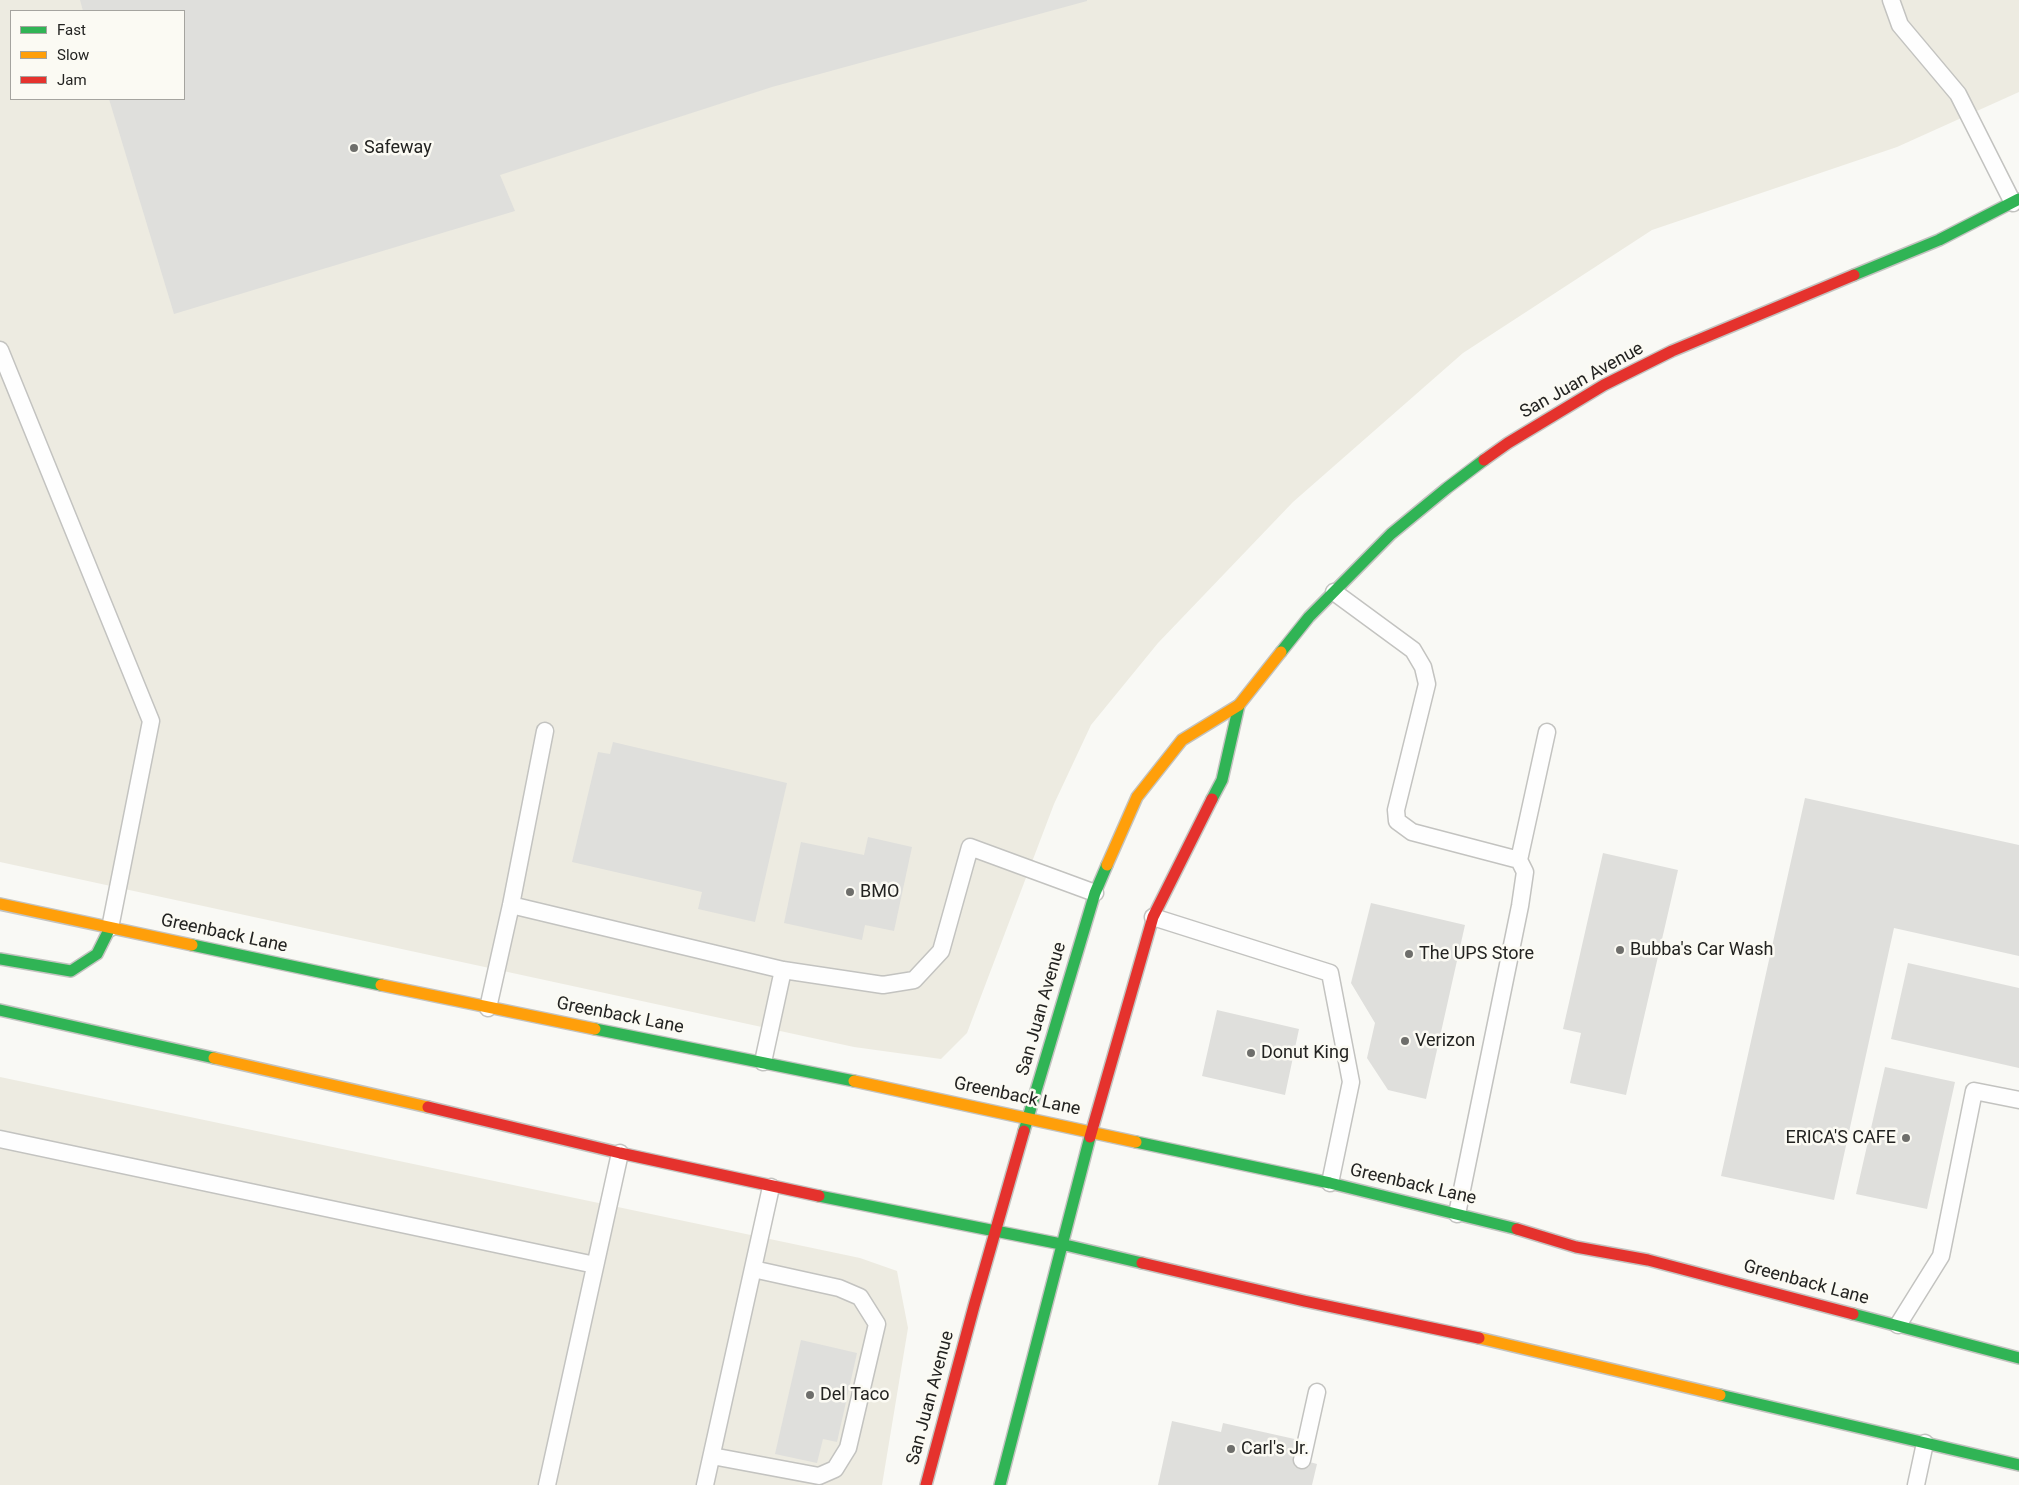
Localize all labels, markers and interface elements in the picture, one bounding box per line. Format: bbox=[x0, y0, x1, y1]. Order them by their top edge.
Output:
legend bbox=[10, 10, 185, 100]
text: Fast bbox=[57, 21, 86, 39]
text: Slow bbox=[57, 46, 89, 64]
text: Jam bbox=[57, 71, 87, 89]
place label: Safeway bbox=[364, 137, 432, 159]
marker: Safeway bbox=[348, 142, 360, 154]
street label: San Juan Avenue bbox=[1517, 338, 1647, 424]
place label: BMO bbox=[860, 881, 899, 903]
marker: BMO bbox=[844, 886, 856, 898]
street label: Greenback Lane bbox=[159, 910, 289, 958]
place label: Bubba's Car Wash bbox=[1630, 939, 1773, 961]
street label: San Juan Avenue bbox=[1013, 940, 1071, 1078]
place label: The UPS Store bbox=[1419, 943, 1534, 965]
marker: Bubba's Car Wash bbox=[1614, 944, 1626, 956]
marker: The UPS Store bbox=[1403, 948, 1415, 960]
street label: Greenback Lane bbox=[555, 993, 685, 1039]
place label: Verizon bbox=[1415, 1030, 1475, 1052]
marker: Verizon bbox=[1399, 1035, 1411, 1047]
place label: Donut King bbox=[1261, 1042, 1349, 1064]
marker: Donut King bbox=[1245, 1047, 1257, 1059]
street label: Greenback Lane bbox=[952, 1073, 1082, 1121]
place label: ERICA'S CAFE bbox=[1785, 1127, 1896, 1149]
marker: ERICA'S CAFE bbox=[1900, 1132, 1912, 1144]
street label: Greenback Lane bbox=[1348, 1160, 1478, 1210]
street label: Greenback Lane bbox=[1741, 1256, 1871, 1310]
street label: San Juan Avenue bbox=[903, 1329, 959, 1467]
place label: Del Taco bbox=[820, 1384, 889, 1406]
marker: Del Taco bbox=[804, 1389, 816, 1401]
place label: Carl's Jr. bbox=[1241, 1438, 1309, 1460]
marker: Carl's Jr. bbox=[1225, 1443, 1237, 1455]

